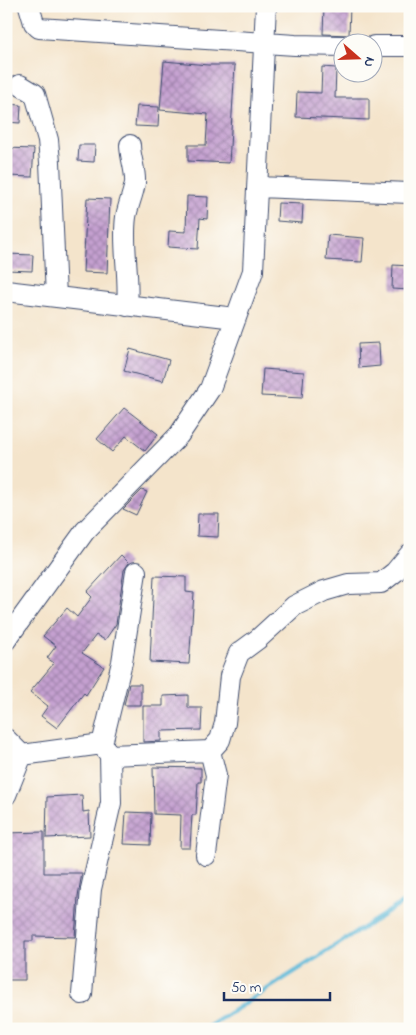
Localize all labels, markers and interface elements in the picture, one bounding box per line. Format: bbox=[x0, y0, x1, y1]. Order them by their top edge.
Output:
north arrow bbox=[334, 32, 384, 82]
text: N bbox=[357, 54, 380, 70]
scale bar bbox=[224, 970, 330, 1002]
text: 50 m bbox=[231, 977, 262, 999]

